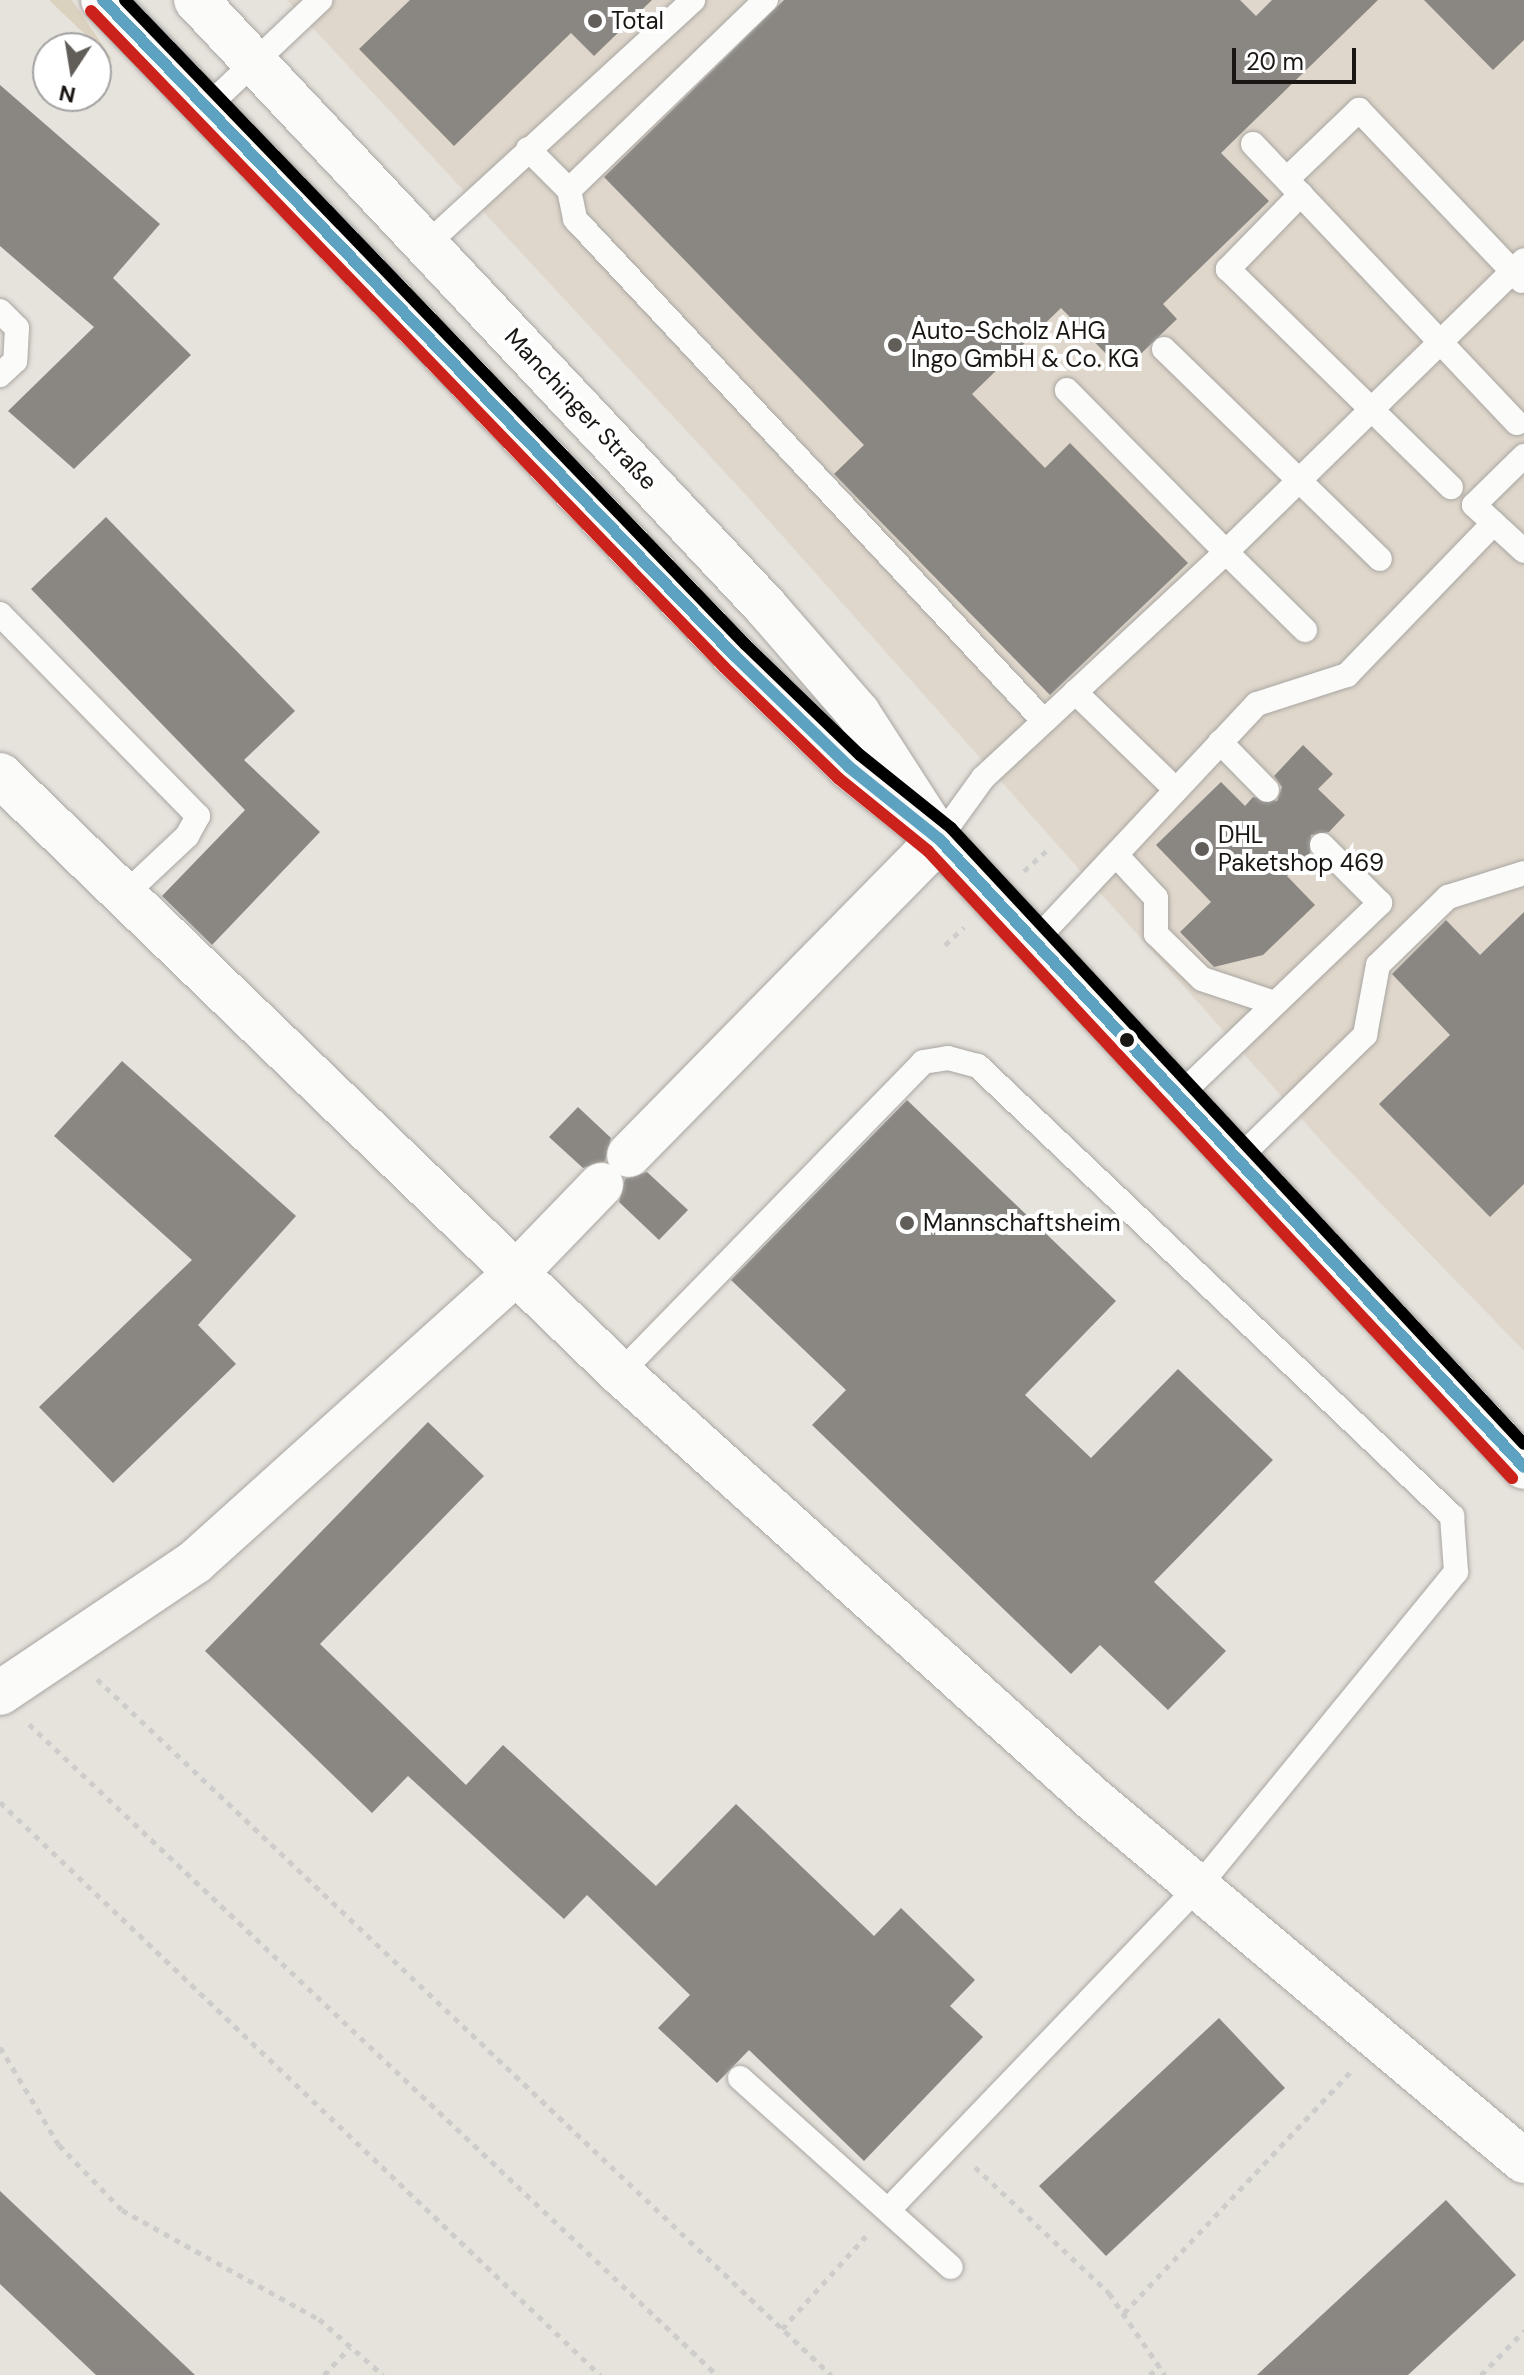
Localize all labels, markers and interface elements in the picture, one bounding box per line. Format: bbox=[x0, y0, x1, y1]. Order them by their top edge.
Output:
place label: Total bbox=[611, 7, 664, 35]
marker: Total bbox=[586, 12, 604, 30]
north arrow bbox=[32, 32, 112, 112]
scale bar bbox=[1236, 32, 1360, 82]
text: 20 m bbox=[1246, 46, 1304, 77]
text: N bbox=[56, 78, 78, 110]
place label: Auto-Scholz AHG Ingo GmbH & Co. KG bbox=[911, 317, 1139, 373]
street label: Manchinger Straße bbox=[499, 322, 663, 496]
marker: Auto-Scholz AHG Ingo GmbH & Co. KG bbox=[886, 336, 904, 354]
place label: DHL Paketshop 469 bbox=[1218, 821, 1384, 877]
marker: DHL Paketshop 469 bbox=[1193, 840, 1211, 858]
unlabelled marker bbox=[1119, 1032, 1135, 1048]
place label: Mannschaftsheim bbox=[923, 1209, 1121, 1237]
marker: Mannschaftsheim bbox=[898, 1214, 916, 1232]

